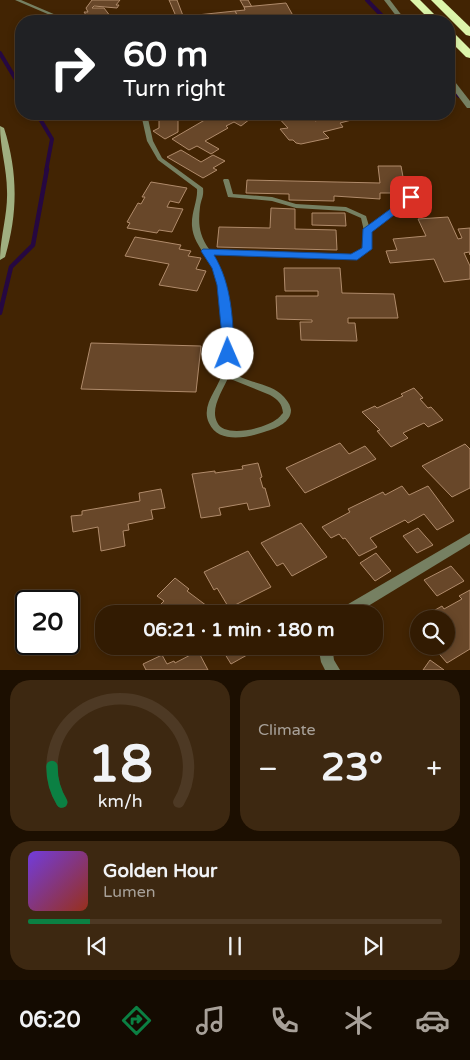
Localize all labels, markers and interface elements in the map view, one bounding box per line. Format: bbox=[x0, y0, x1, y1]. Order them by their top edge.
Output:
text: 60 m bbox=[123, 34, 208, 76]
icon: right bbox=[40, 35, 105, 100]
text: Turn right bbox=[123, 76, 225, 102]
pin bbox=[390, 176, 432, 218]
icon: arrive bbox=[397, 183, 425, 211]
position arrow bbox=[201, 327, 253, 379]
speed limit sign: 20 bbox=[15, 590, 80, 655]
map controls bbox=[410, 610, 455, 655]
button: search bbox=[410, 610, 455, 655]
text: 06:21 · 1 min · 180 m bbox=[143, 619, 335, 641]
text: Climate bbox=[258, 720, 316, 740]
text: 18 bbox=[87, 733, 153, 796]
text: 23° bbox=[321, 745, 383, 791]
text: − bbox=[258, 752, 278, 786]
text: + bbox=[426, 752, 442, 786]
text: km/h bbox=[98, 791, 142, 812]
text: Golden Hour bbox=[103, 860, 217, 882]
text: Lumen bbox=[103, 882, 155, 902]
icon: previous bbox=[83, 932, 111, 960]
icon: pause bbox=[221, 932, 249, 960]
icon: next bbox=[359, 932, 387, 960]
icon: directions bbox=[119, 1003, 154, 1038]
icon: music bbox=[193, 1003, 228, 1038]
icon: phone bbox=[267, 1003, 302, 1038]
icon: climate bbox=[341, 1003, 376, 1038]
icon: car bbox=[415, 1003, 450, 1038]
text: 06:20 bbox=[20, 1007, 80, 1033]

